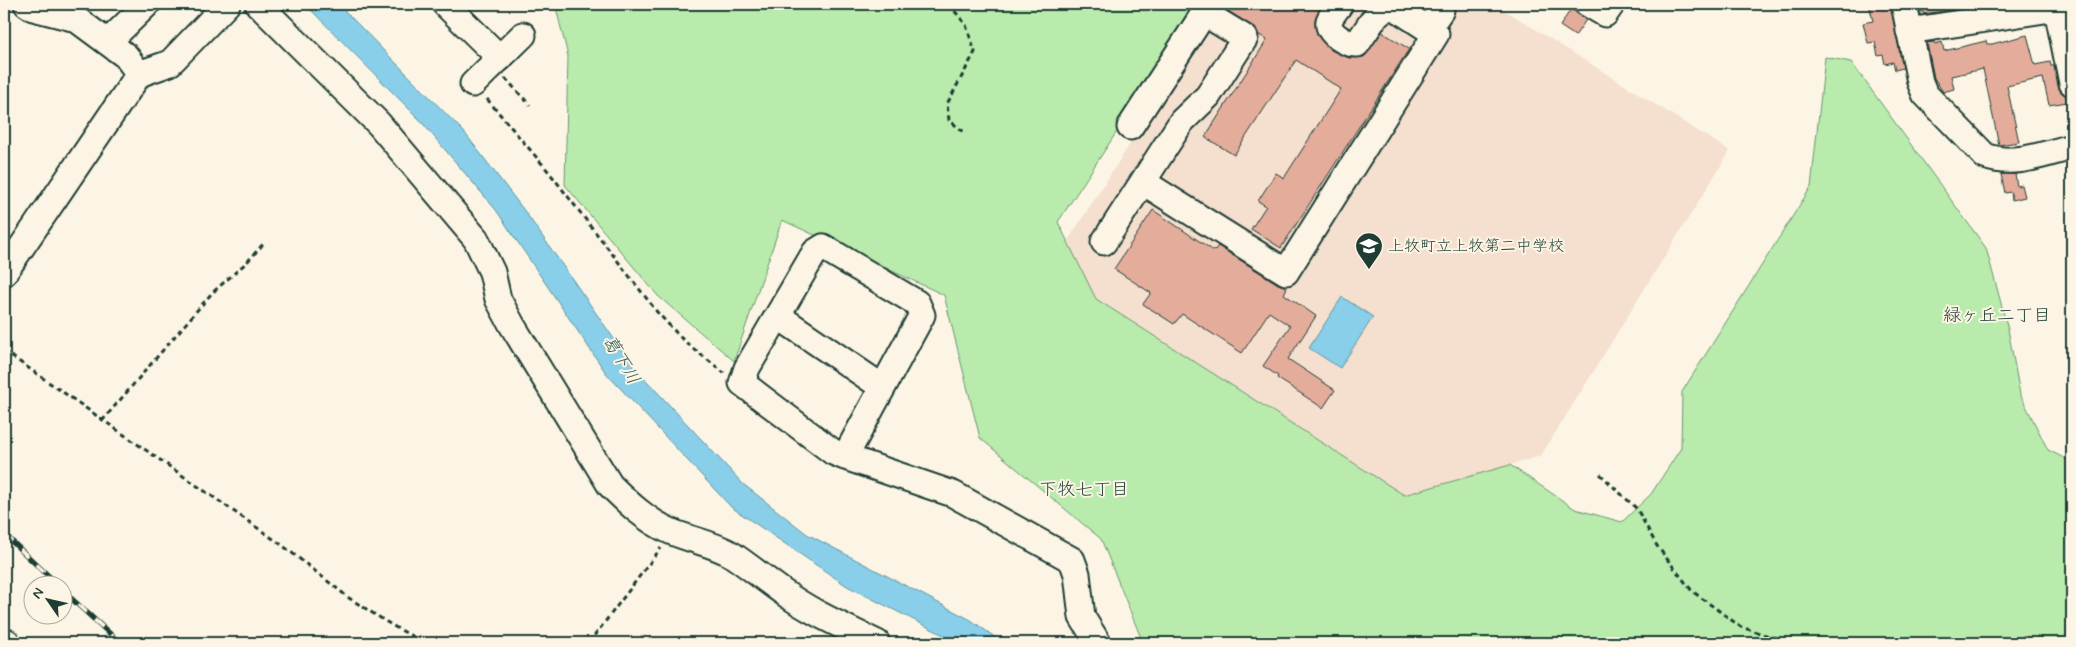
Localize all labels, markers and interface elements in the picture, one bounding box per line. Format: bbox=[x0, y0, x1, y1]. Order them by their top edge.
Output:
school or university icon: 上牧町立上牧第二中学校 bbox=[1354, 231, 1384, 270]
place label: 上牧町立上牧第二中学校 bbox=[1388, 236, 1564, 257]
district label: 緑ヶ丘二丁目 bbox=[1943, 304, 2051, 328]
water label: 葛下川 bbox=[597, 331, 645, 389]
district label: 下牧七丁目 bbox=[1039, 478, 1129, 502]
north arrow bbox=[22, 574, 72, 624]
text: N bbox=[28, 584, 48, 602]

